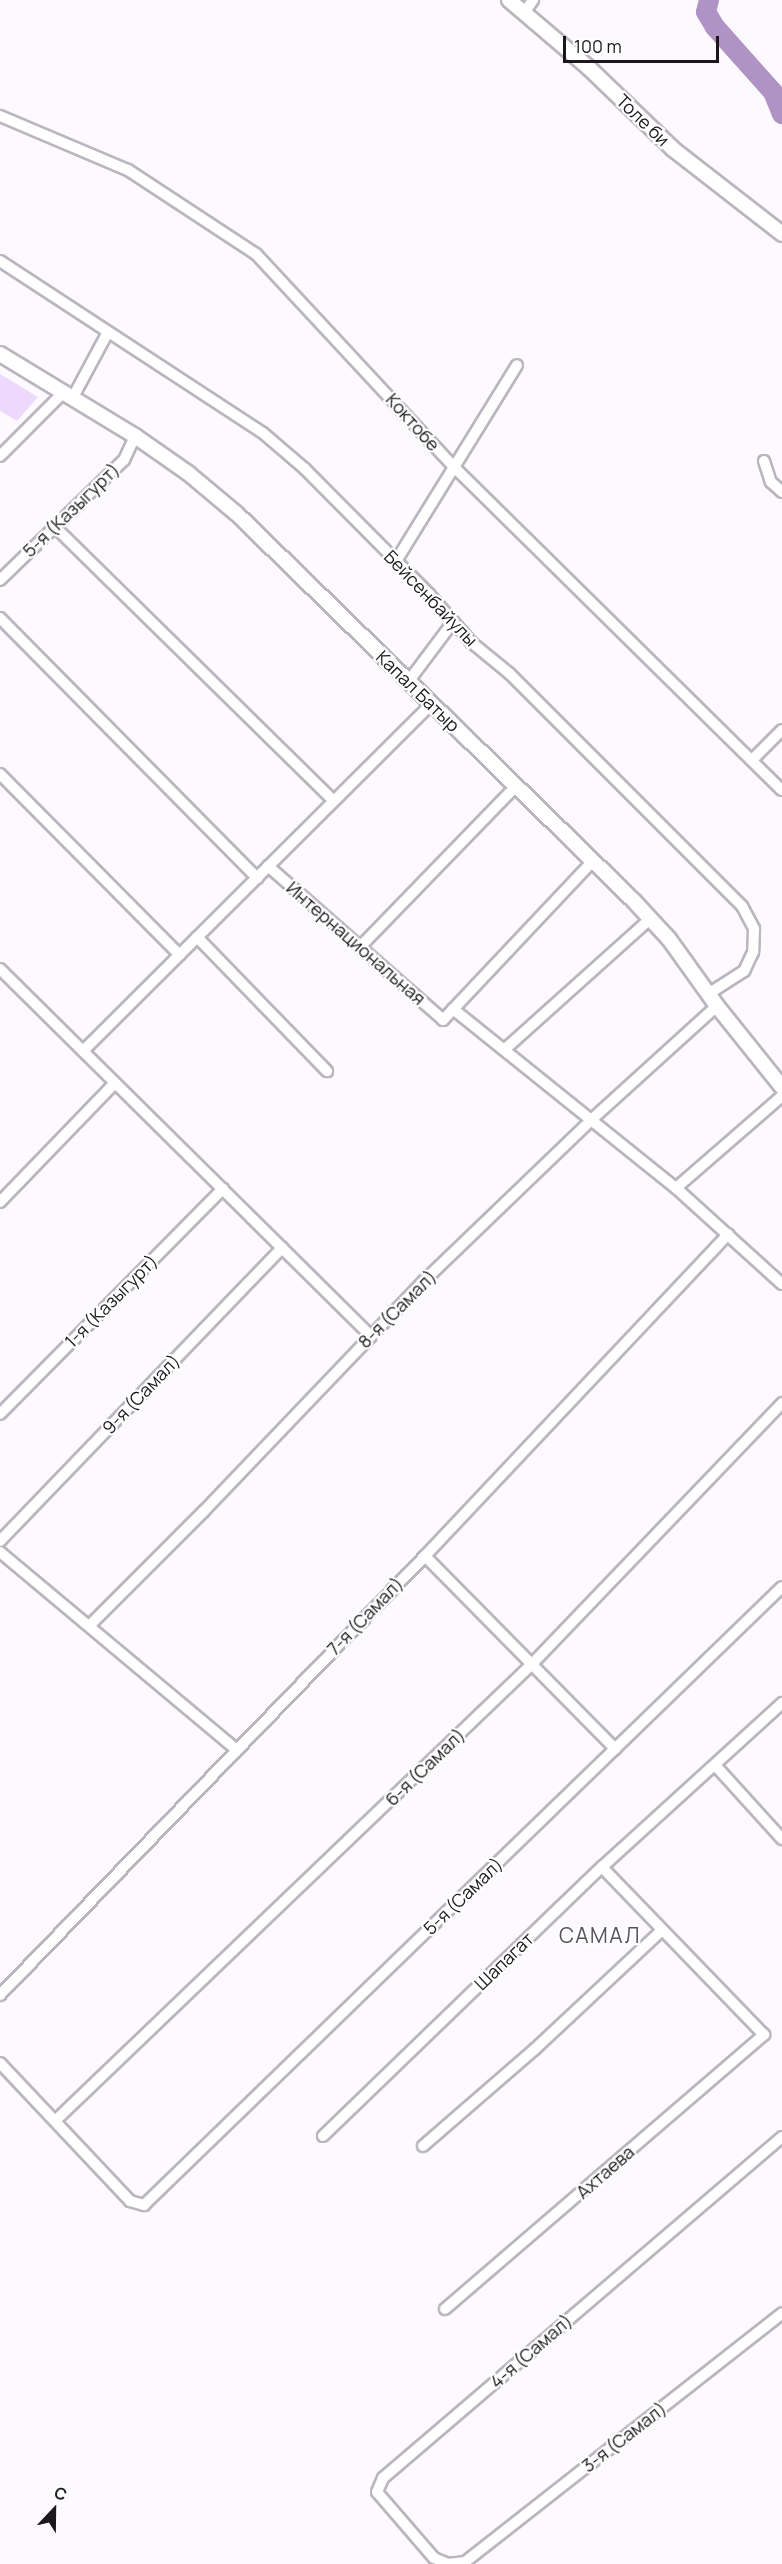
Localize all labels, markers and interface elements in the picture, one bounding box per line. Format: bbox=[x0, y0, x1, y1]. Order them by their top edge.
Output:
scale bar bbox=[566, 24, 722, 62]
text: 100 m bbox=[574, 34, 622, 58]
street label: Толе би bbox=[612, 90, 674, 150]
street label: Коктобе bbox=[382, 389, 444, 455]
street label: 5-я (Казыгурт) bbox=[18, 459, 124, 561]
street label: Бейсенбайулы bbox=[380, 546, 482, 650]
street label: Капал Батыр bbox=[372, 646, 464, 736]
street label: Интернациональная bbox=[282, 877, 430, 1009]
street label: 1-я (Казыгурт) bbox=[60, 1250, 162, 1352]
street label: 8-я (Самал) bbox=[353, 1265, 441, 1353]
street label: 9-я (Самал) bbox=[98, 1350, 184, 1438]
street label: 7-я (Самал) bbox=[323, 1573, 407, 1659]
street label: 6-я (Самал) bbox=[381, 1724, 469, 1810]
street label: 5-я (Самал) bbox=[419, 1853, 507, 1939]
district label: САМАЛ bbox=[559, 1922, 641, 1948]
street label: Шапагат bbox=[470, 1928, 538, 1994]
street label: Ахтаева bbox=[572, 2141, 638, 2203]
street label: 4-я (Самал) bbox=[486, 2309, 576, 2393]
street label: 3-я (Самал) bbox=[578, 2397, 670, 2477]
north arrow bbox=[24, 2480, 84, 2540]
text: С bbox=[51, 2481, 70, 2506]

